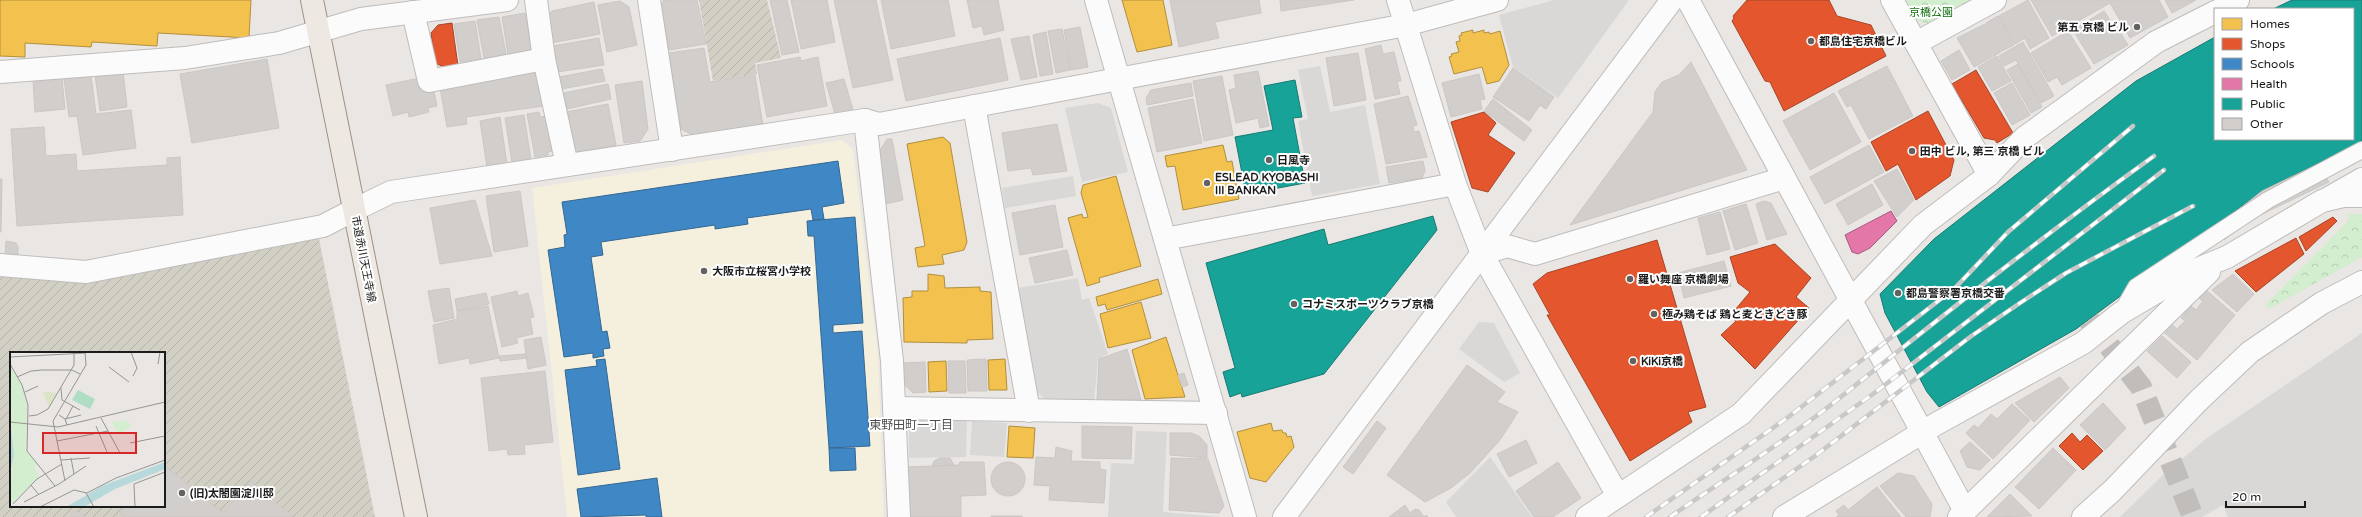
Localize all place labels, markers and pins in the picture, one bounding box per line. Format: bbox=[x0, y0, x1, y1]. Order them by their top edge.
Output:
place label: 第五 京橋 ビル bbox=[2057, 21, 2129, 34]
marker: 第五 京橋 ビル bbox=[2132, 22, 2142, 32]
place label: 都島住宅京橋ビル bbox=[1819, 35, 1907, 48]
marker: 都島住宅京橋ビル bbox=[1806, 36, 1816, 46]
place label: 田中 ビル, 第三 京橋 ビル bbox=[1920, 145, 2044, 158]
marker: 田中 ビル, 第三 京橋 ビル bbox=[1907, 146, 1917, 156]
place label: 日風寺 bbox=[1277, 154, 1310, 167]
marker: 日風寺 bbox=[1264, 155, 1274, 165]
place label: ESLEAD KYOBASHI III BANKAN bbox=[1215, 171, 1319, 197]
marker: ESLEAD KYOBASHI III BANKAN bbox=[1202, 178, 1212, 188]
place label: 大阪市立桜宮小学校 bbox=[712, 265, 811, 278]
marker: 大阪市立桜宮小学校 bbox=[699, 266, 709, 276]
place label: 羅い舞座 京橋劇場 bbox=[1638, 273, 1729, 286]
marker: 羅い舞座 京橋劇場 bbox=[1625, 274, 1635, 284]
place label: 都島警察署京橋交番 bbox=[1906, 287, 2005, 300]
marker: 都島警察署京橋交番 bbox=[1893, 288, 1903, 298]
place label: コナミスポーツクラブ京橋 bbox=[1302, 298, 1434, 311]
marker: コナミスポーツクラブ京橋 bbox=[1289, 299, 1299, 309]
place label: 極み鶏そば 鶏と麦ときどき豚 bbox=[1662, 308, 1808, 321]
marker: 極み鶏そば 鶏と麦ときどき豚 bbox=[1649, 309, 1659, 319]
place label: KiKi京橋 bbox=[1641, 355, 1683, 368]
marker: KiKi京橋 bbox=[1628, 356, 1638, 366]
place label: (旧)太閤園淀川邸 bbox=[190, 487, 274, 500]
marker: (旧)太閤園淀川邸 bbox=[177, 488, 187, 498]

